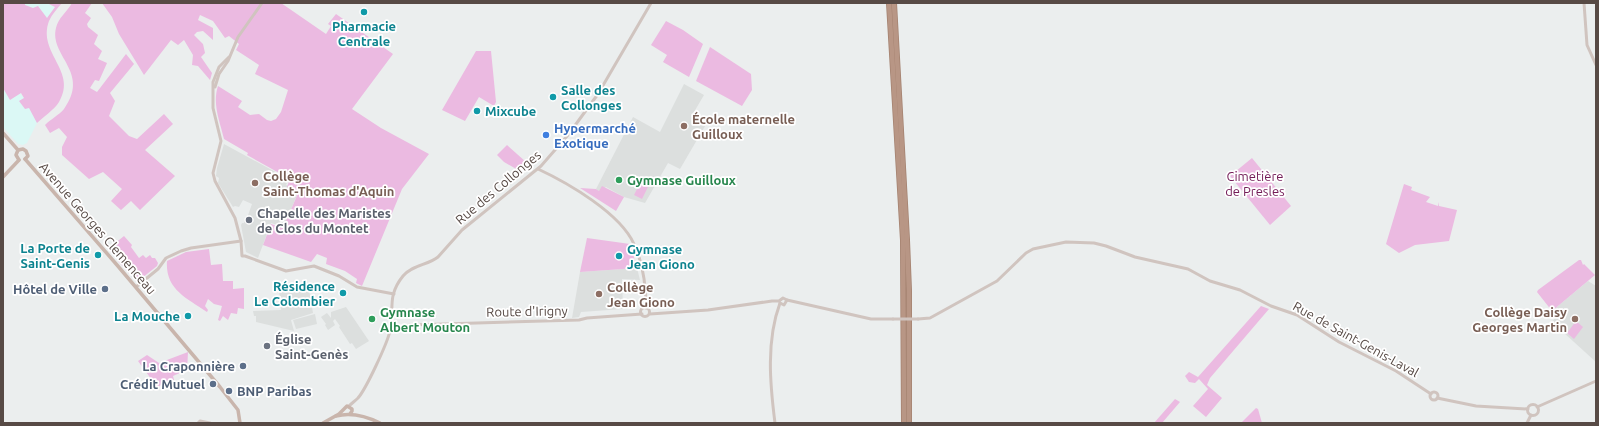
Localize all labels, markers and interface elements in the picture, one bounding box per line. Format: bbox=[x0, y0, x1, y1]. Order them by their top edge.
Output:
marker: Pharmacie Centrale bbox=[359, 7, 369, 17]
place label: Pharmacie Centrale bbox=[332, 19, 396, 48]
place label: Salle des Collonges bbox=[561, 83, 622, 112]
marker: Salle des Collonges bbox=[548, 92, 558, 102]
place label: Mixcube bbox=[485, 104, 536, 118]
marker: Mixcube bbox=[472, 106, 482, 116]
place label: École maternelle Guilloux bbox=[692, 111, 795, 141]
place label: Hypermarché Exotique bbox=[554, 121, 636, 150]
marker: École maternelle Guilloux bbox=[679, 121, 689, 131]
marker: Hypermarché Exotique bbox=[541, 130, 551, 140]
street label: Rue des Collonges bbox=[453, 147, 544, 227]
street label: Avenue Georges Clemenceau bbox=[37, 159, 159, 297]
place label: Collège Saint-Thomas d'Aquin bbox=[263, 169, 394, 198]
park label: Cimetière de Presles bbox=[1225, 169, 1285, 198]
place label: Gymnase Guilloux bbox=[627, 173, 736, 187]
marker: Gymnase Guilloux bbox=[614, 175, 624, 185]
marker: Collège Saint-Thomas d'Aquin bbox=[250, 178, 260, 188]
place label: Chapelle des Maristes de Clos du Montet bbox=[257, 206, 391, 235]
marker: Chapelle des Maristes de Clos du Montet bbox=[244, 215, 254, 225]
place label: La Porte de Saint-Genis bbox=[20, 241, 90, 270]
place label: Gymnase Jean Giono bbox=[627, 242, 695, 271]
marker: La Porte de Saint-Genis bbox=[93, 250, 103, 260]
marker: Gymnase Jean Giono bbox=[614, 251, 624, 261]
place label: Résidence Le Colombier bbox=[254, 279, 336, 308]
place label: Collège Jean Giono bbox=[607, 280, 675, 309]
place label: Hôtel de Ville bbox=[13, 282, 97, 296]
marker: Hôtel de Ville bbox=[100, 284, 110, 294]
marker: Résidence Le Colombier bbox=[338, 288, 348, 298]
marker: Collège Jean Giono bbox=[594, 289, 604, 299]
street label: Rue de Saint-Genis-Laval bbox=[1291, 299, 1422, 380]
street label: Route d'Irigny bbox=[486, 303, 568, 319]
place label: Gymnase Albert Mouton bbox=[380, 305, 470, 334]
place label: Collège Daisy Georges Martin bbox=[1472, 305, 1567, 334]
place label: La Mouche bbox=[114, 309, 180, 323]
marker: La Mouche bbox=[183, 311, 193, 321]
marker: Gymnase Albert Mouton bbox=[367, 314, 377, 324]
marker: Collège Daisy Georges Martin bbox=[1570, 314, 1580, 324]
place label: Église Saint-Genès bbox=[275, 331, 348, 361]
marker: Église Saint-Genès bbox=[262, 341, 272, 351]
place label: La Craponnière bbox=[142, 359, 235, 373]
marker: La Craponnière bbox=[238, 361, 248, 371]
place label: Crédit Mutuel bbox=[120, 377, 205, 391]
marker: Crédit Mutuel bbox=[208, 379, 218, 389]
place label: BNP Paribas bbox=[237, 384, 312, 398]
marker: BNP Paribas bbox=[224, 386, 234, 396]

